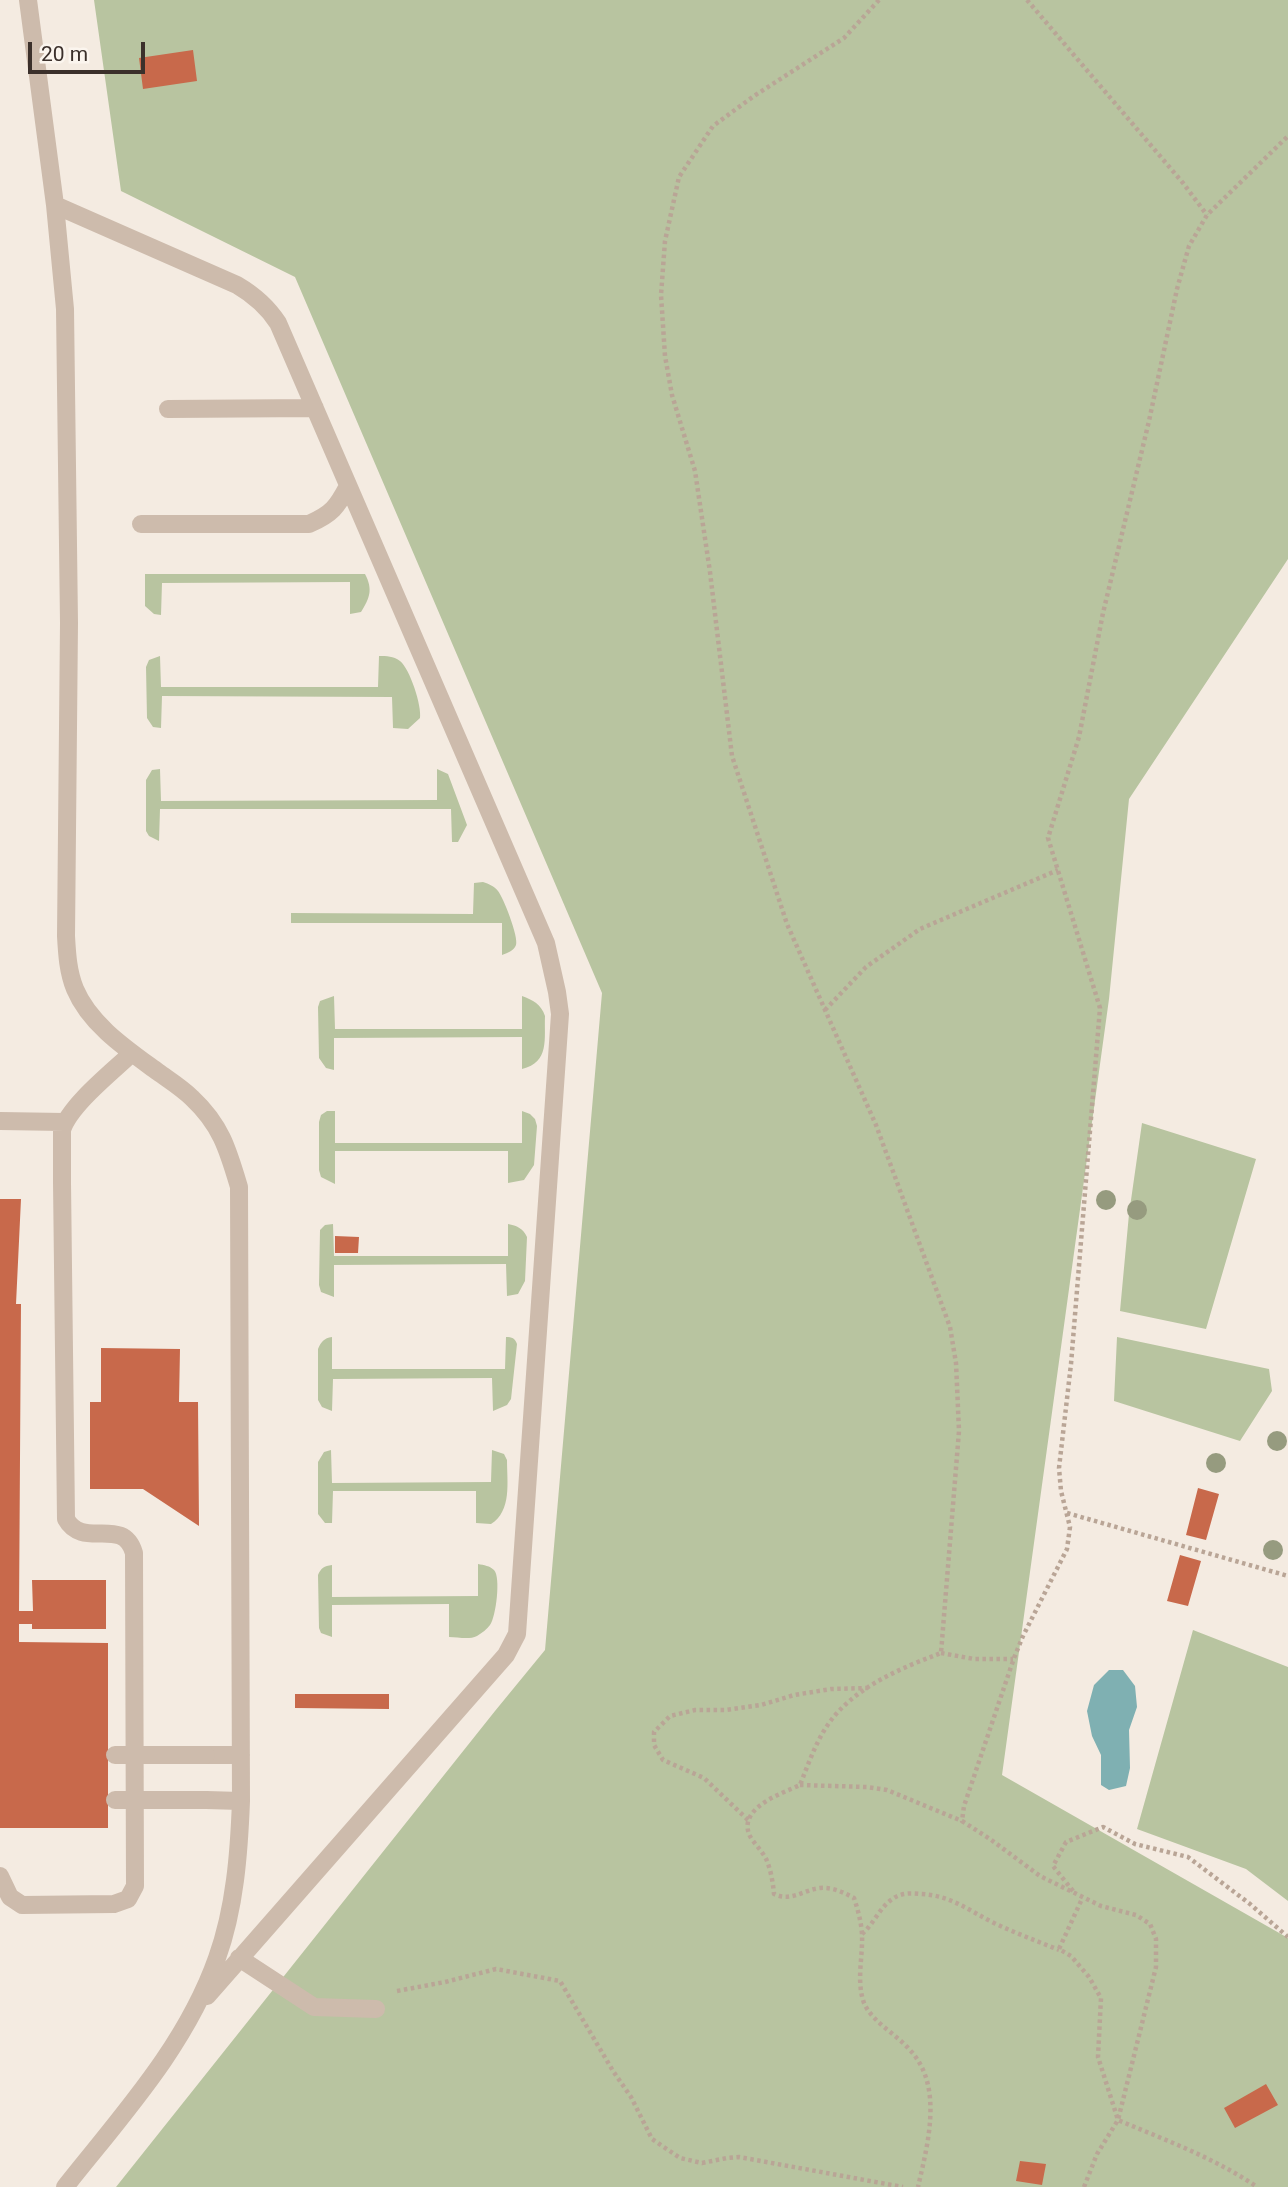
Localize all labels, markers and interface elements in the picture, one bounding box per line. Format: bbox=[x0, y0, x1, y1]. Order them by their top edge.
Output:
scale bar bbox=[32, 28, 149, 72]
text: 20 m bbox=[41, 42, 88, 66]

